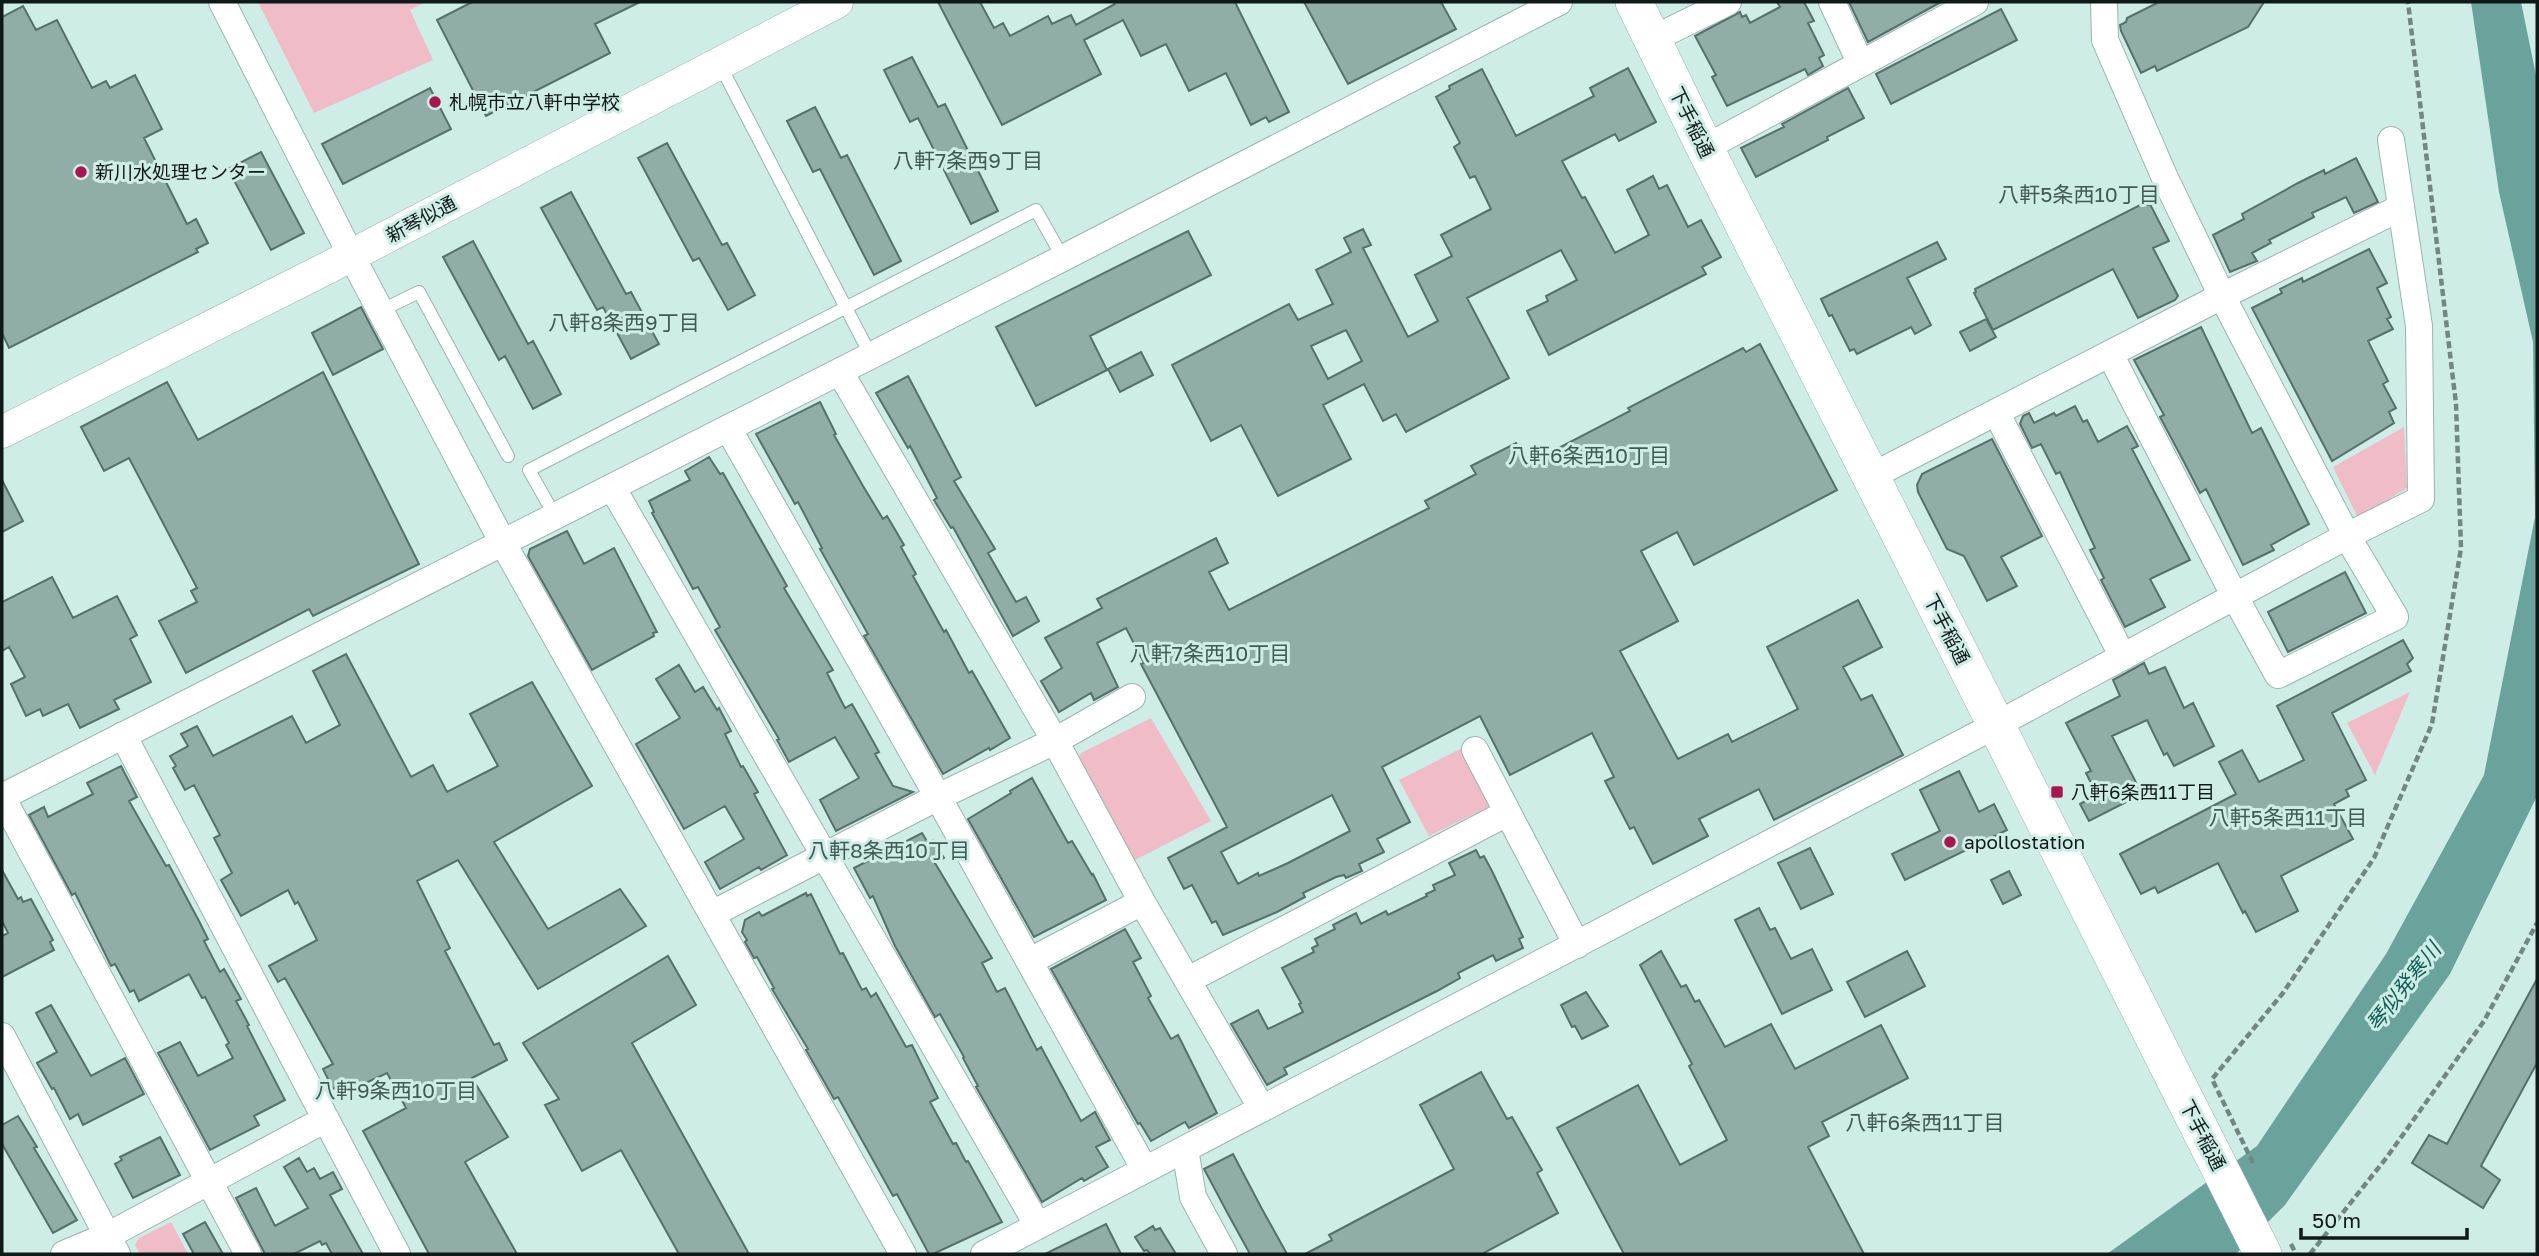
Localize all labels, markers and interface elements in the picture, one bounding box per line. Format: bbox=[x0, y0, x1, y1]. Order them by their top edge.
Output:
street label: 下手稲通 bbox=[1665, 83, 1719, 161]
place label: 札幌市立八軒中学校 bbox=[449, 90, 620, 113]
marker: 札幌市立八軒中学校 bbox=[427, 94, 443, 110]
district label: 八軒7条西9丁目 bbox=[893, 147, 1043, 173]
place label: 新川水処理センター bbox=[95, 160, 266, 183]
marker: 新川水処理センター bbox=[73, 164, 89, 180]
district label: 八軒5条西10丁目 bbox=[1998, 181, 2160, 207]
street label: 新琴似通 bbox=[382, 191, 460, 247]
district label: 八軒8条西9丁目 bbox=[548, 309, 700, 335]
district label: 八軒6条西10丁目 bbox=[1508, 442, 1670, 468]
street label: 下手稲通 bbox=[1920, 590, 1975, 668]
district label: 八軒7条西10丁目 bbox=[1130, 640, 1290, 666]
place label: 八軒6条西11丁目 bbox=[2071, 780, 2215, 803]
marker: 八軒6条西11丁目 bbox=[2049, 784, 2065, 800]
district label: 八軒5条西11丁目 bbox=[2209, 804, 2367, 830]
place label: apollostation bbox=[1964, 830, 2085, 853]
marker: apollostation bbox=[1942, 834, 1958, 850]
district label: 八軒8条西10丁目 bbox=[808, 837, 970, 863]
water label: 琴似発寒川 bbox=[2361, 935, 2447, 1036]
district label: 八軒9条西10丁目 bbox=[315, 1077, 477, 1103]
street label: 下手稲通 bbox=[2176, 1096, 2231, 1174]
district label: 八軒6条西11丁目 bbox=[1845, 1109, 2005, 1135]
scale bar bbox=[2301, 1196, 2467, 1240]
text: 50 m bbox=[2312, 1207, 2361, 1233]

